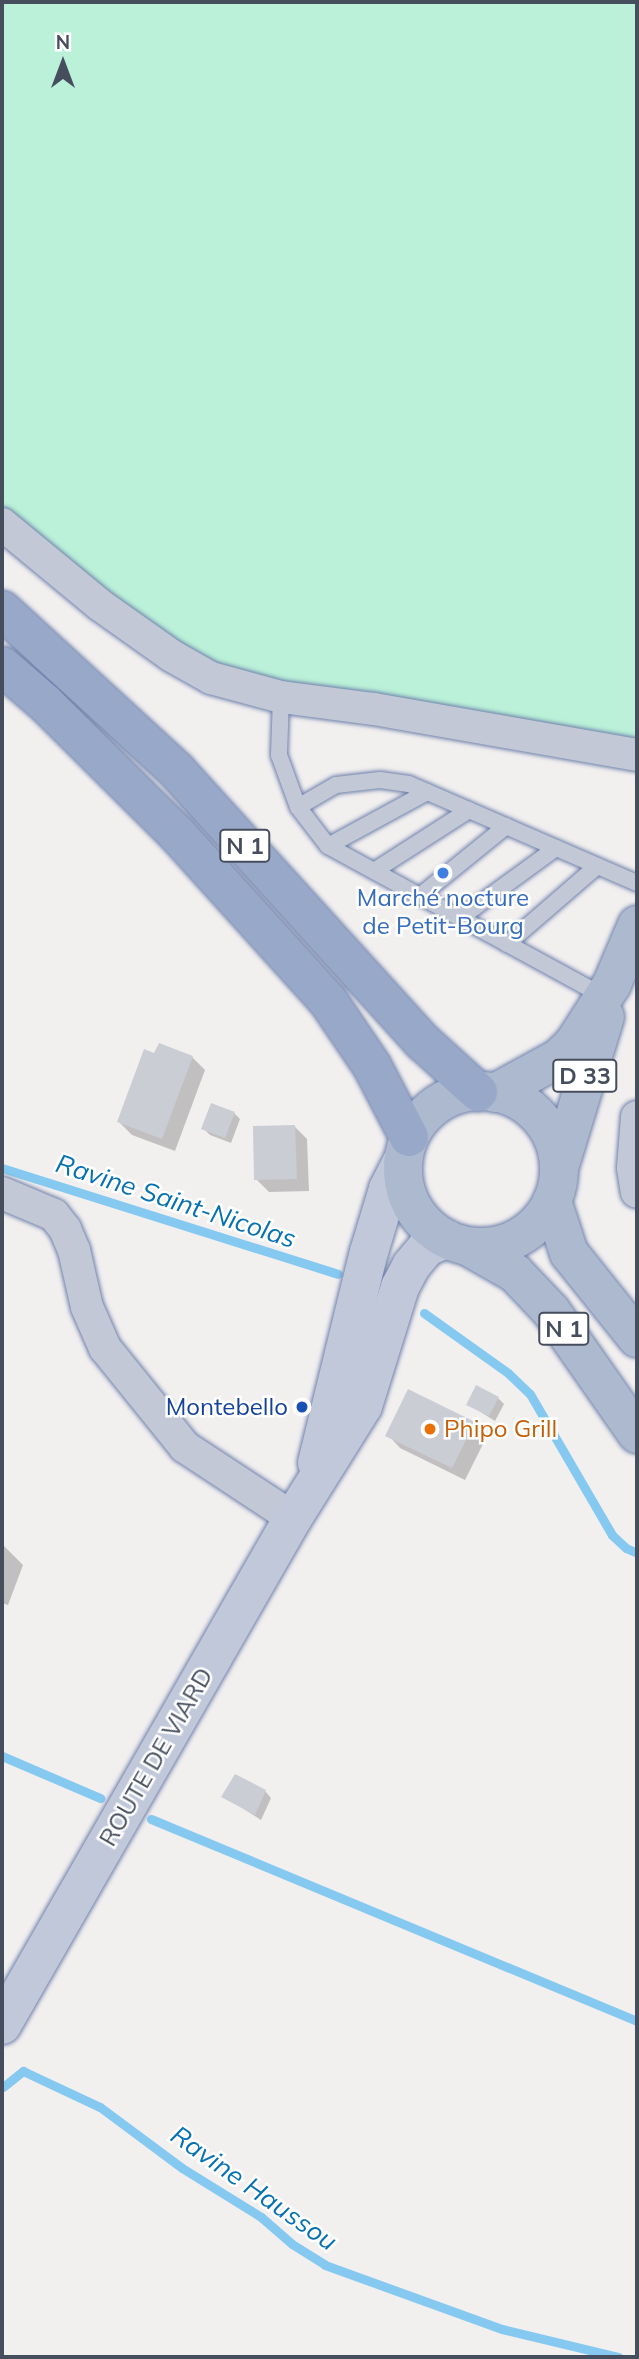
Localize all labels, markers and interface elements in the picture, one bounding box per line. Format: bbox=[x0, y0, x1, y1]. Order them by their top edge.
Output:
north arrow bbox=[28, 28, 98, 98]
text: N bbox=[56, 30, 70, 54]
road number: N 1 bbox=[219, 826, 271, 866]
marker: Marché nocture de Petit-Bourg bbox=[435, 865, 451, 881]
place label: Marché nocture de Petit-Bourg bbox=[357, 884, 529, 940]
road number: D 33 bbox=[552, 1056, 618, 1096]
water label: Ravine Saint-Nicolas bbox=[52, 1147, 300, 1255]
road number: N 1 bbox=[538, 1310, 590, 1348]
place label: Montebello bbox=[166, 1393, 288, 1421]
marker: Montebello bbox=[294, 1399, 310, 1415]
place label: Phipo Grill bbox=[444, 1415, 557, 1443]
marker: Phipo Grill bbox=[422, 1421, 438, 1437]
street label: ROUTE DE VIARD bbox=[93, 1663, 219, 1851]
water label: Ravine Haussou bbox=[165, 2119, 343, 2257]

